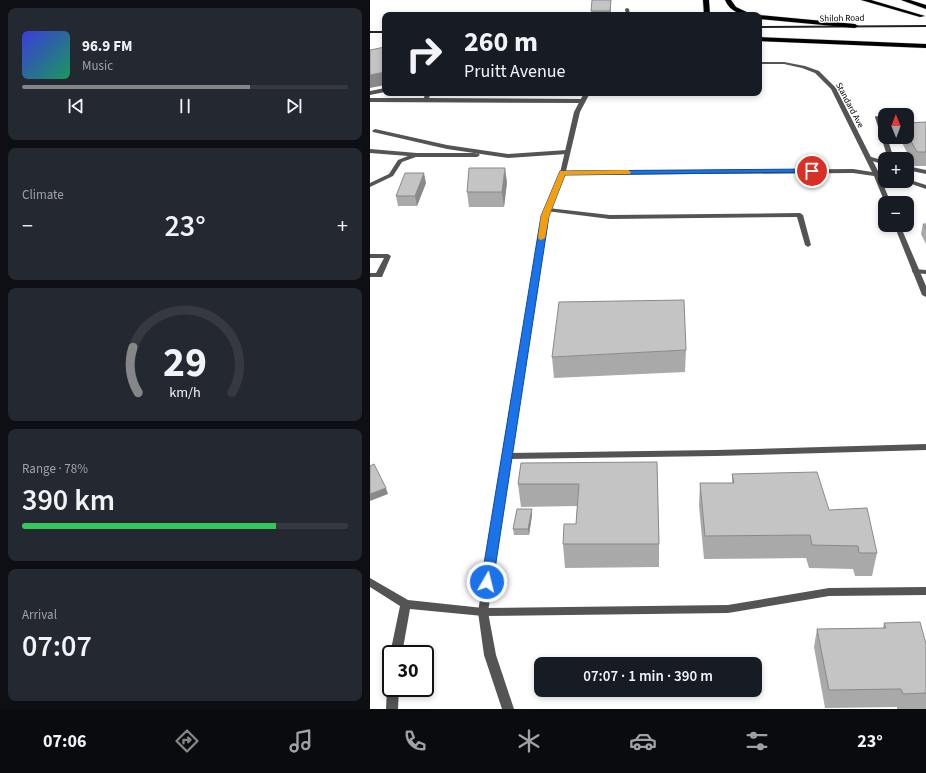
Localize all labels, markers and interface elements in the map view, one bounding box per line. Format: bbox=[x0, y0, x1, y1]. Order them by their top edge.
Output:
street label: Shiloh Road bbox=[819, 12, 865, 25]
text: 260 m bbox=[464, 22, 538, 62]
icon: right bbox=[398, 28, 450, 80]
text: 96.9 FM bbox=[82, 36, 133, 57]
text: Music bbox=[82, 57, 113, 75]
text: Pruitt Avenue bbox=[464, 59, 566, 84]
street label: Standard Ave bbox=[832, 80, 867, 131]
icon: previous bbox=[65, 95, 87, 117]
icon: pause bbox=[174, 95, 196, 117]
icon: next bbox=[283, 95, 305, 117]
north arrow bbox=[878, 108, 914, 144]
map controls bbox=[878, 108, 914, 232]
button: + bbox=[878, 152, 914, 188]
pin bbox=[795, 154, 829, 188]
icon: arrive bbox=[801, 160, 823, 182]
text: Climate bbox=[22, 186, 64, 204]
button: − bbox=[878, 196, 914, 232]
text: 23° bbox=[164, 205, 206, 248]
text: − bbox=[22, 210, 33, 242]
text: + bbox=[337, 210, 348, 242]
text: 29 bbox=[163, 332, 207, 392]
text: km/h bbox=[169, 381, 201, 402]
text: Range · 78% bbox=[22, 460, 88, 478]
text: 390 km bbox=[22, 479, 115, 522]
position arrow bbox=[466, 561, 508, 603]
text: Arrival bbox=[22, 606, 57, 624]
text: 07:07 bbox=[22, 625, 92, 668]
speed limit sign: 30 bbox=[382, 645, 434, 697]
text: 07:07 · 1 min · 390 m bbox=[583, 666, 713, 687]
icon: directions bbox=[173, 727, 201, 755]
icon: music bbox=[287, 727, 315, 755]
icon: phone bbox=[401, 727, 429, 755]
icon: climate bbox=[515, 727, 543, 755]
icon: car bbox=[629, 727, 657, 755]
icon: filters bbox=[743, 727, 771, 755]
text: 07:06 bbox=[43, 729, 86, 754]
text: 23° bbox=[857, 729, 883, 754]

